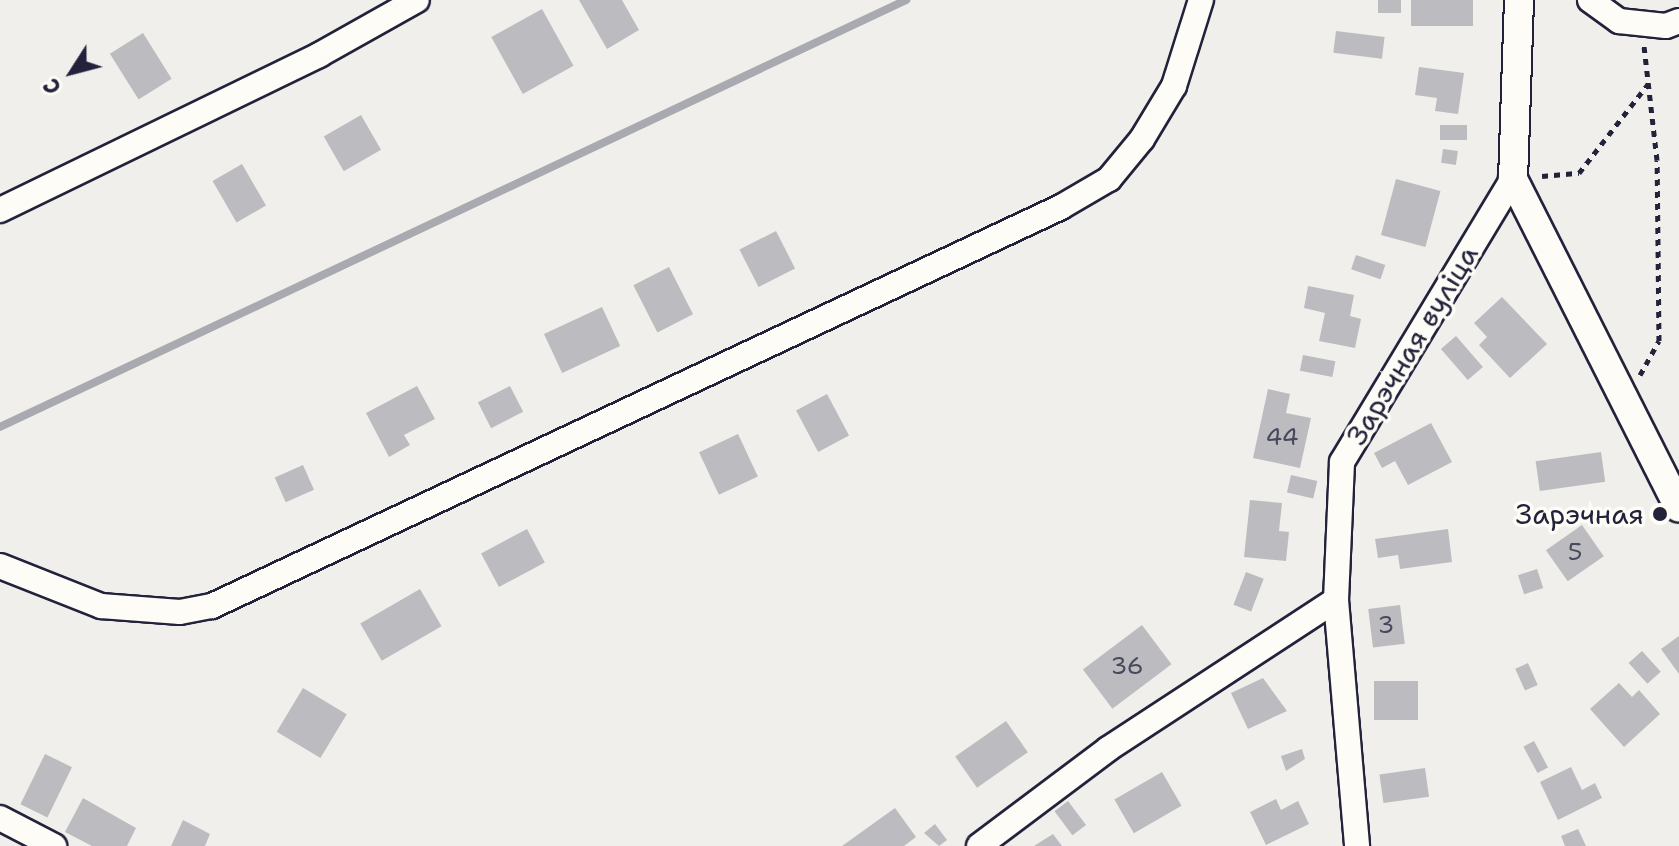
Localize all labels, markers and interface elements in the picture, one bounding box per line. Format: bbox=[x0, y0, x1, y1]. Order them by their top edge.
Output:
north arrow bbox=[32, 32, 112, 112]
text: С bbox=[36, 72, 68, 100]
street label: Зарэчная вуліца bbox=[1339, 239, 1485, 451]
house number: 44 bbox=[1266, 424, 1298, 452]
place label: Зарэчная bbox=[1515, 497, 1644, 531]
marker: Зарэчная bbox=[1651, 505, 1669, 523]
house number: 5 bbox=[1568, 539, 1582, 567]
house number: 3 bbox=[1378, 612, 1394, 640]
house number: 36 bbox=[1111, 653, 1143, 681]

